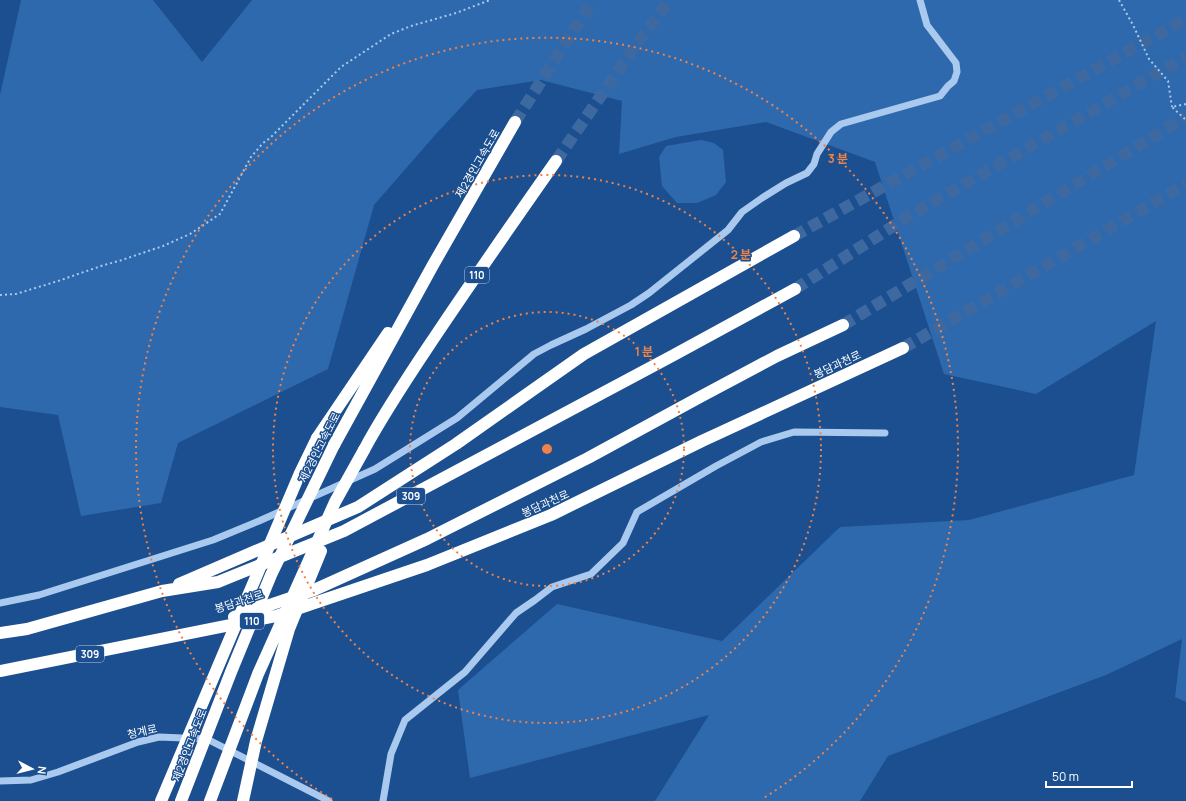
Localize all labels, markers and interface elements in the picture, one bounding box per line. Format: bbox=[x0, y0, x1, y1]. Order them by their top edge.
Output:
street label: 제2경인고속도로 bbox=[451, 126, 503, 200]
text: 3 분 bbox=[828, 150, 848, 167]
text: 2 분 bbox=[731, 246, 751, 263]
road number: 110 bbox=[465, 267, 489, 283]
text: 1 분 bbox=[635, 343, 653, 360]
street label: 봉담과천로 bbox=[811, 347, 863, 381]
street label: 제2경인고속도로 bbox=[295, 409, 343, 485]
centre of rings bbox=[540, 442, 554, 456]
street label: 봉담과천로 bbox=[519, 486, 571, 520]
road number: 309 bbox=[397, 488, 425, 504]
street label: 봉담과천로 bbox=[213, 586, 265, 616]
road number: 110 bbox=[240, 613, 264, 629]
road number: 309 bbox=[76, 646, 104, 662]
street label: 제2경인고속도로 bbox=[168, 706, 210, 784]
street label: 청계로 bbox=[126, 720, 158, 742]
north arrow bbox=[12, 749, 52, 789]
scale bar bbox=[1046, 763, 1132, 789]
text: N bbox=[34, 765, 50, 775]
text: 50 m bbox=[1052, 768, 1079, 785]

